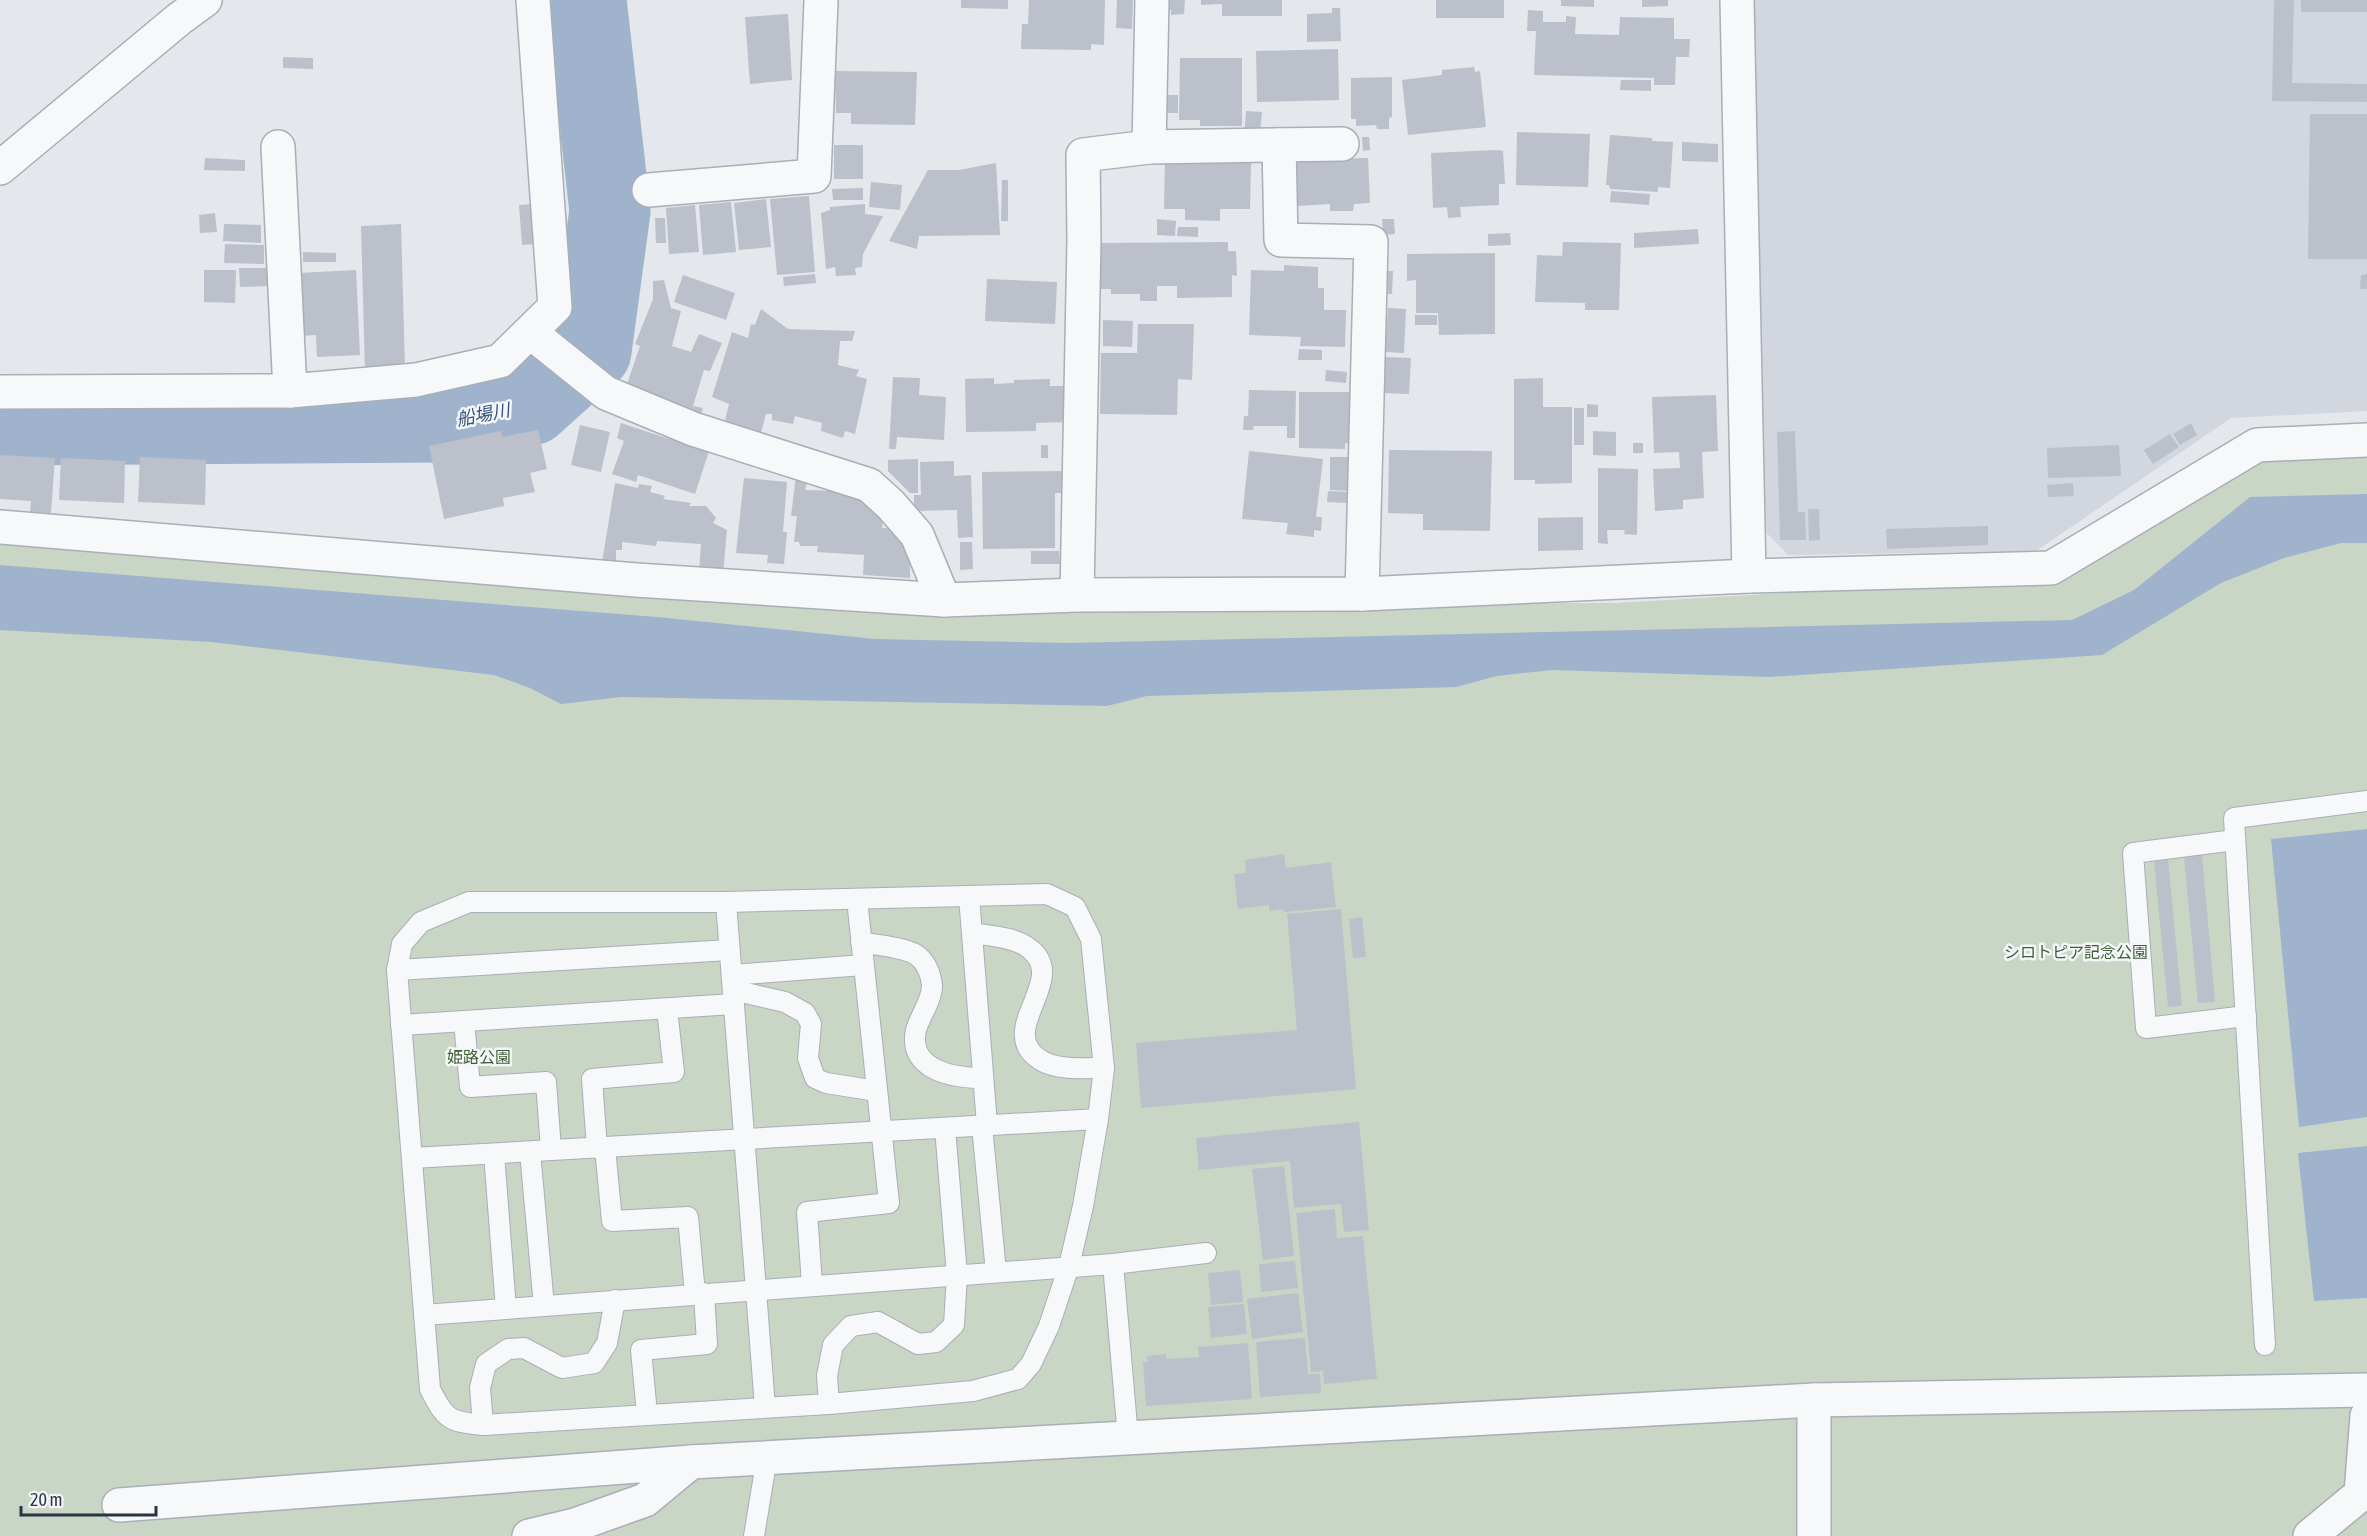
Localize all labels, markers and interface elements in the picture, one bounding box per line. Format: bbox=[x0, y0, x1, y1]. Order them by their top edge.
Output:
water label: 船場川 bbox=[454, 399, 513, 430]
park label: シロトピア記念公園 bbox=[2004, 943, 2148, 961]
park label: 姫路公園 bbox=[447, 1048, 511, 1066]
scale bar bbox=[21, 1479, 156, 1517]
text: 20 m bbox=[30, 1489, 62, 1510]

